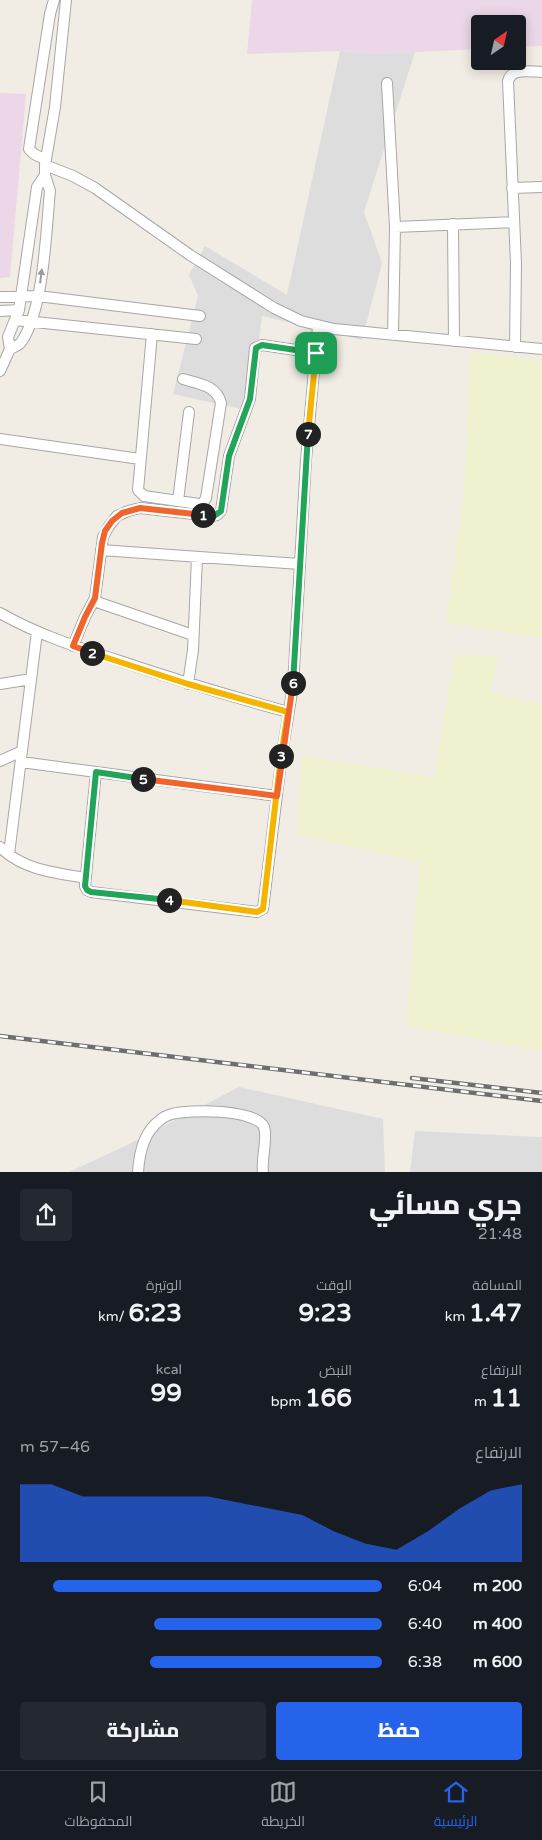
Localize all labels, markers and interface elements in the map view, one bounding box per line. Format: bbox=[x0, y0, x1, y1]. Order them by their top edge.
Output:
north arrow bbox=[471, 15, 526, 70]
map controls bbox=[471, 15, 526, 70]
one-way arrow bbox=[37, 268, 45, 284]
pin bbox=[295, 332, 337, 374]
icon: arrive bbox=[302, 339, 330, 367]
pin: 7 bbox=[296, 422, 320, 446]
text: 7 bbox=[304, 426, 313, 443]
pin: 1 bbox=[190, 502, 216, 528]
text: 1 bbox=[199, 507, 208, 524]
pin: 2 bbox=[80, 640, 104, 666]
text: 2 bbox=[88, 645, 97, 662]
pin: 6 bbox=[280, 670, 306, 696]
text: 6 bbox=[289, 675, 298, 692]
pin: 3 bbox=[268, 744, 294, 768]
text: 3 bbox=[277, 748, 286, 765]
pin: 5 bbox=[130, 766, 156, 792]
text: 5 bbox=[139, 771, 148, 788]
pin: 4 bbox=[156, 888, 182, 912]
text: 4 bbox=[165, 892, 174, 909]
text: جري مسائي bbox=[369, 1188, 522, 1222]
button: share bbox=[20, 1189, 72, 1241]
text: 21:48 bbox=[478, 1224, 522, 1244]
text: الوتيرة bbox=[146, 1277, 182, 1294]
text: الوقت bbox=[316, 1277, 352, 1294]
text: المسافة bbox=[472, 1277, 522, 1294]
text: 6:23 bbox=[128, 1298, 182, 1328]
text: 9:23 bbox=[298, 1298, 352, 1328]
text: 1.47 bbox=[469, 1298, 522, 1328]
text: /km bbox=[98, 1308, 128, 1325]
text: km bbox=[445, 1308, 469, 1325]
text: kcal bbox=[156, 1361, 182, 1378]
text: النبض bbox=[319, 1362, 352, 1379]
text: الارتفاع bbox=[481, 1362, 522, 1379]
text: 99 bbox=[151, 1378, 182, 1408]
text: 166 bbox=[305, 1383, 352, 1413]
text: 11 bbox=[491, 1383, 522, 1413]
text: bpm bbox=[271, 1393, 305, 1410]
text: m bbox=[474, 1393, 491, 1410]
text: 46–57 m bbox=[20, 1437, 90, 1457]
text: الارتفاع bbox=[475, 1443, 522, 1463]
text: 6:04 bbox=[408, 1576, 442, 1596]
text: 200 m bbox=[473, 1576, 522, 1596]
text: 6:40 bbox=[408, 1614, 442, 1634]
text: 400 m bbox=[473, 1614, 522, 1634]
text: 6:38 bbox=[408, 1652, 442, 1672]
text: 600 m bbox=[473, 1652, 522, 1672]
button: مشاركة bbox=[20, 1702, 266, 1760]
button: حفظ bbox=[276, 1702, 522, 1760]
tab: المحفوظات bbox=[64, 1778, 133, 1834]
tab: الخريطة bbox=[261, 1778, 305, 1834]
tab: الرئيسية bbox=[434, 1778, 478, 1834]

